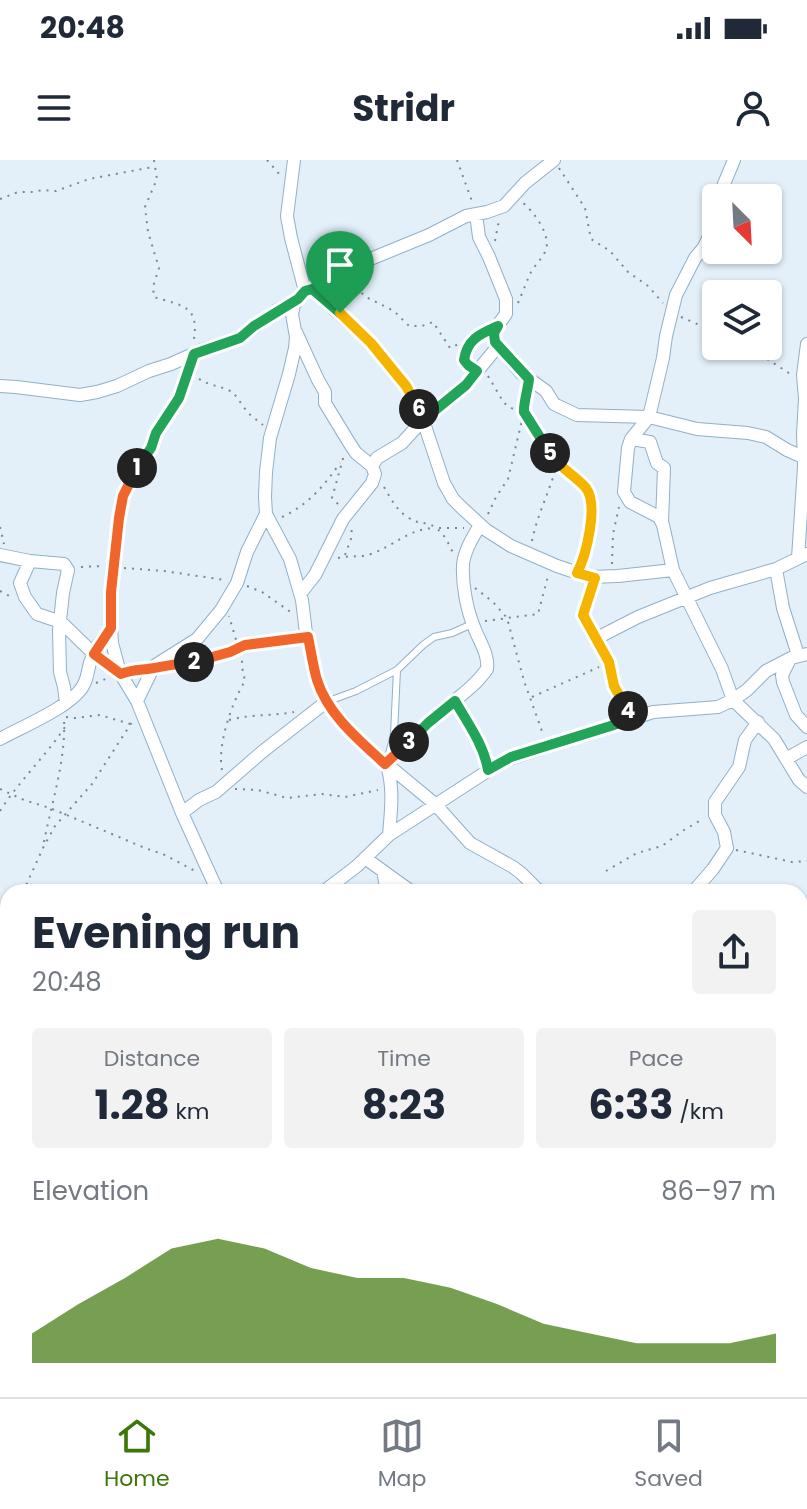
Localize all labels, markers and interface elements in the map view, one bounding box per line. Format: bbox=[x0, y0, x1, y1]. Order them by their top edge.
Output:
text: 20:48 bbox=[40, 6, 125, 49]
text: Stridr bbox=[352, 83, 455, 134]
icon: menu bbox=[32, 86, 76, 130]
icon: person bbox=[731, 86, 775, 130]
north arrow bbox=[702, 184, 782, 264]
map controls bbox=[702, 184, 782, 360]
pin bbox=[306, 231, 374, 313]
icon: arrive bbox=[318, 243, 362, 287]
button: layers bbox=[702, 280, 782, 360]
pin: 6 bbox=[399, 389, 439, 429]
text: 6 bbox=[412, 393, 426, 424]
pin: 5 bbox=[530, 433, 570, 473]
text: 5 bbox=[543, 437, 557, 468]
pin: 1 bbox=[117, 448, 157, 488]
text: 1 bbox=[133, 452, 141, 483]
pin: 2 bbox=[174, 642, 214, 682]
text: 2 bbox=[188, 646, 200, 677]
pin: 4 bbox=[608, 691, 648, 731]
text: 4 bbox=[621, 695, 635, 726]
pin: 3 bbox=[389, 722, 429, 762]
text: 3 bbox=[402, 726, 416, 757]
text: Evening run bbox=[32, 902, 300, 963]
button: share bbox=[692, 910, 776, 994]
text: 20:48 bbox=[32, 964, 102, 1000]
text: Distance bbox=[104, 1043, 200, 1074]
text: Time bbox=[377, 1043, 431, 1074]
text: Pace bbox=[629, 1043, 683, 1074]
text: 1.28 bbox=[95, 1077, 170, 1133]
text: 8:23 bbox=[362, 1077, 446, 1133]
text: 6:33 bbox=[588, 1077, 673, 1133]
text: km bbox=[170, 1096, 209, 1127]
text: /km bbox=[673, 1096, 724, 1127]
text: Elevation bbox=[32, 1173, 149, 1209]
text: 86–97 m bbox=[661, 1173, 776, 1209]
tab: Home bbox=[104, 1414, 170, 1495]
tab: Map bbox=[378, 1414, 426, 1495]
tab: Saved bbox=[634, 1414, 703, 1495]

